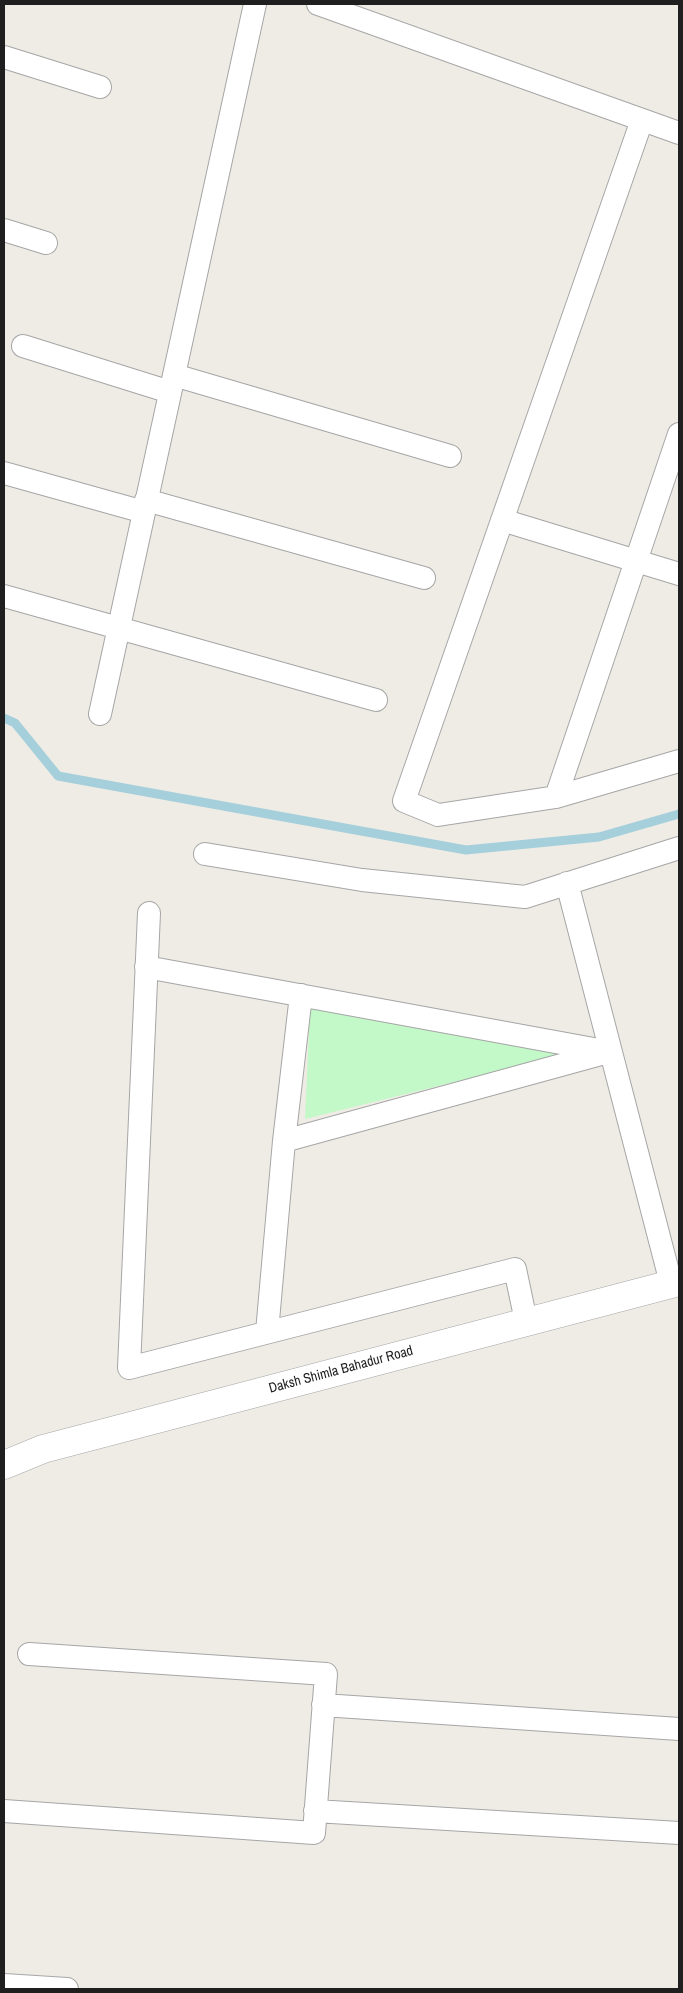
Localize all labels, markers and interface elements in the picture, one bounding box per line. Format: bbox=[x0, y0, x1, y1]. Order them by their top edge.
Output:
street label: Daksh Shimla Bahadur Road bbox=[267, 1343, 415, 1397]

